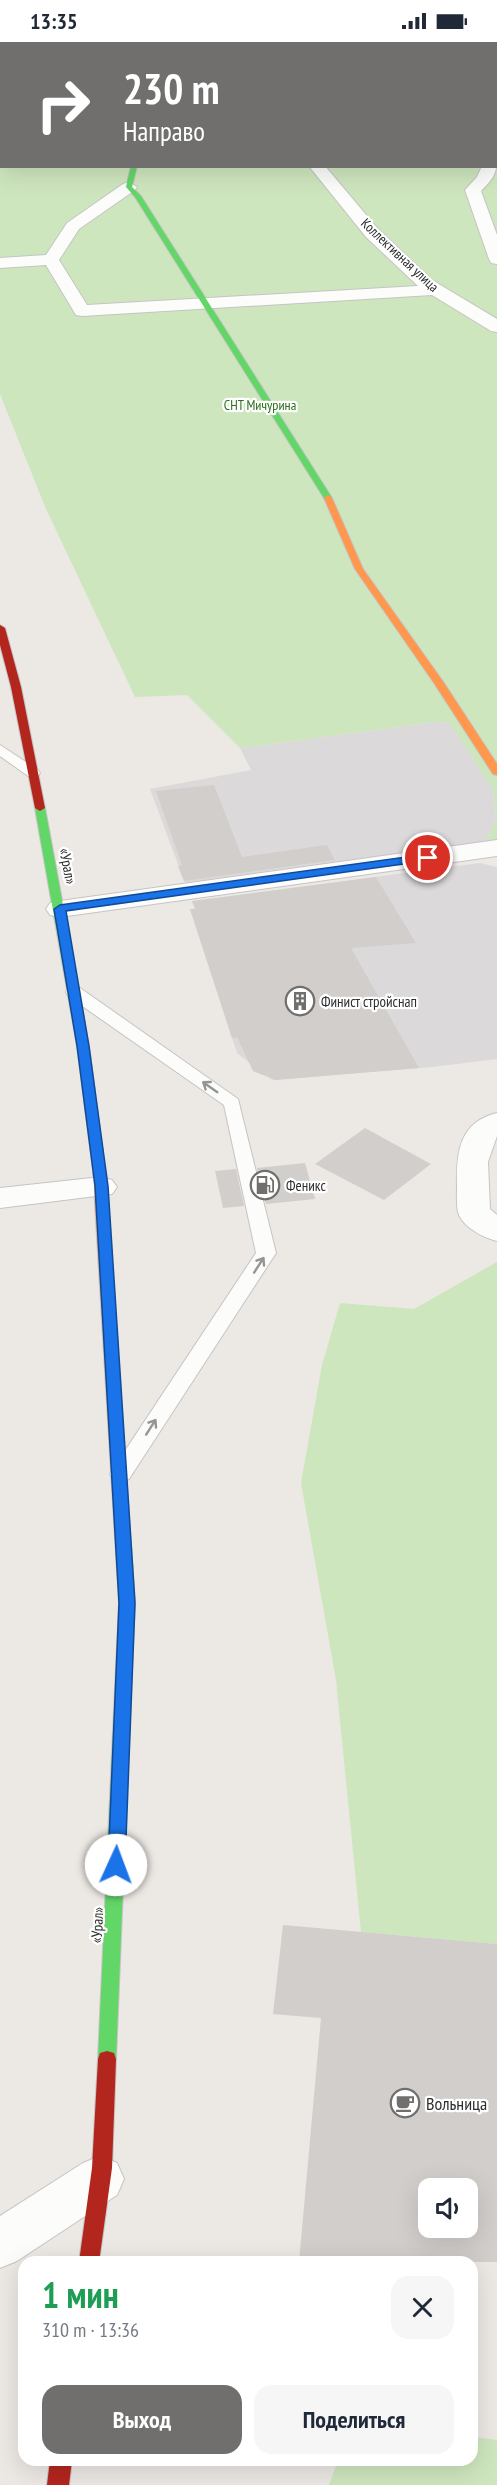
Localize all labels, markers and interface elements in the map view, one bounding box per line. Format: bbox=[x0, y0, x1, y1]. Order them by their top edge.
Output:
text: 13:35 bbox=[30, 7, 78, 35]
text: 230 m bbox=[123, 61, 220, 116]
icon: right bbox=[24, 66, 102, 144]
text: Направо bbox=[123, 114, 205, 148]
street label: Коллективная улица bbox=[357, 214, 443, 296]
park label: СНТ Мичурина bbox=[224, 396, 296, 414]
pin bbox=[402, 832, 453, 883]
icon: arrive bbox=[411, 841, 444, 874]
street label: «Урал» bbox=[55, 846, 81, 886]
building icon: Финист стройснап bbox=[284, 985, 316, 1017]
place label: Финист стройснап bbox=[321, 992, 417, 1011]
one-way arrow bbox=[202, 1081, 219, 1093]
fuel station icon: Феникс bbox=[249, 1169, 281, 1201]
place label: Феникс bbox=[286, 1176, 326, 1195]
one-way arrow bbox=[252, 1256, 265, 1273]
one-way arrow bbox=[145, 1420, 157, 1436]
position arrow bbox=[84, 1833, 148, 1897]
street label: «Урал» bbox=[87, 1906, 107, 1944]
cafe icon: Вольница bbox=[389, 2087, 421, 2119]
place label: Вольница bbox=[426, 2092, 487, 2115]
map controls bbox=[418, 2178, 478, 2238]
button: sound bbox=[418, 2178, 478, 2238]
text: 1 мин bbox=[42, 2271, 119, 2318]
button: close bbox=[391, 2276, 454, 2339]
text: 310 m · 13:36 bbox=[42, 2317, 139, 2343]
button: Выход bbox=[42, 2385, 242, 2454]
button: Поделиться bbox=[254, 2385, 454, 2454]

